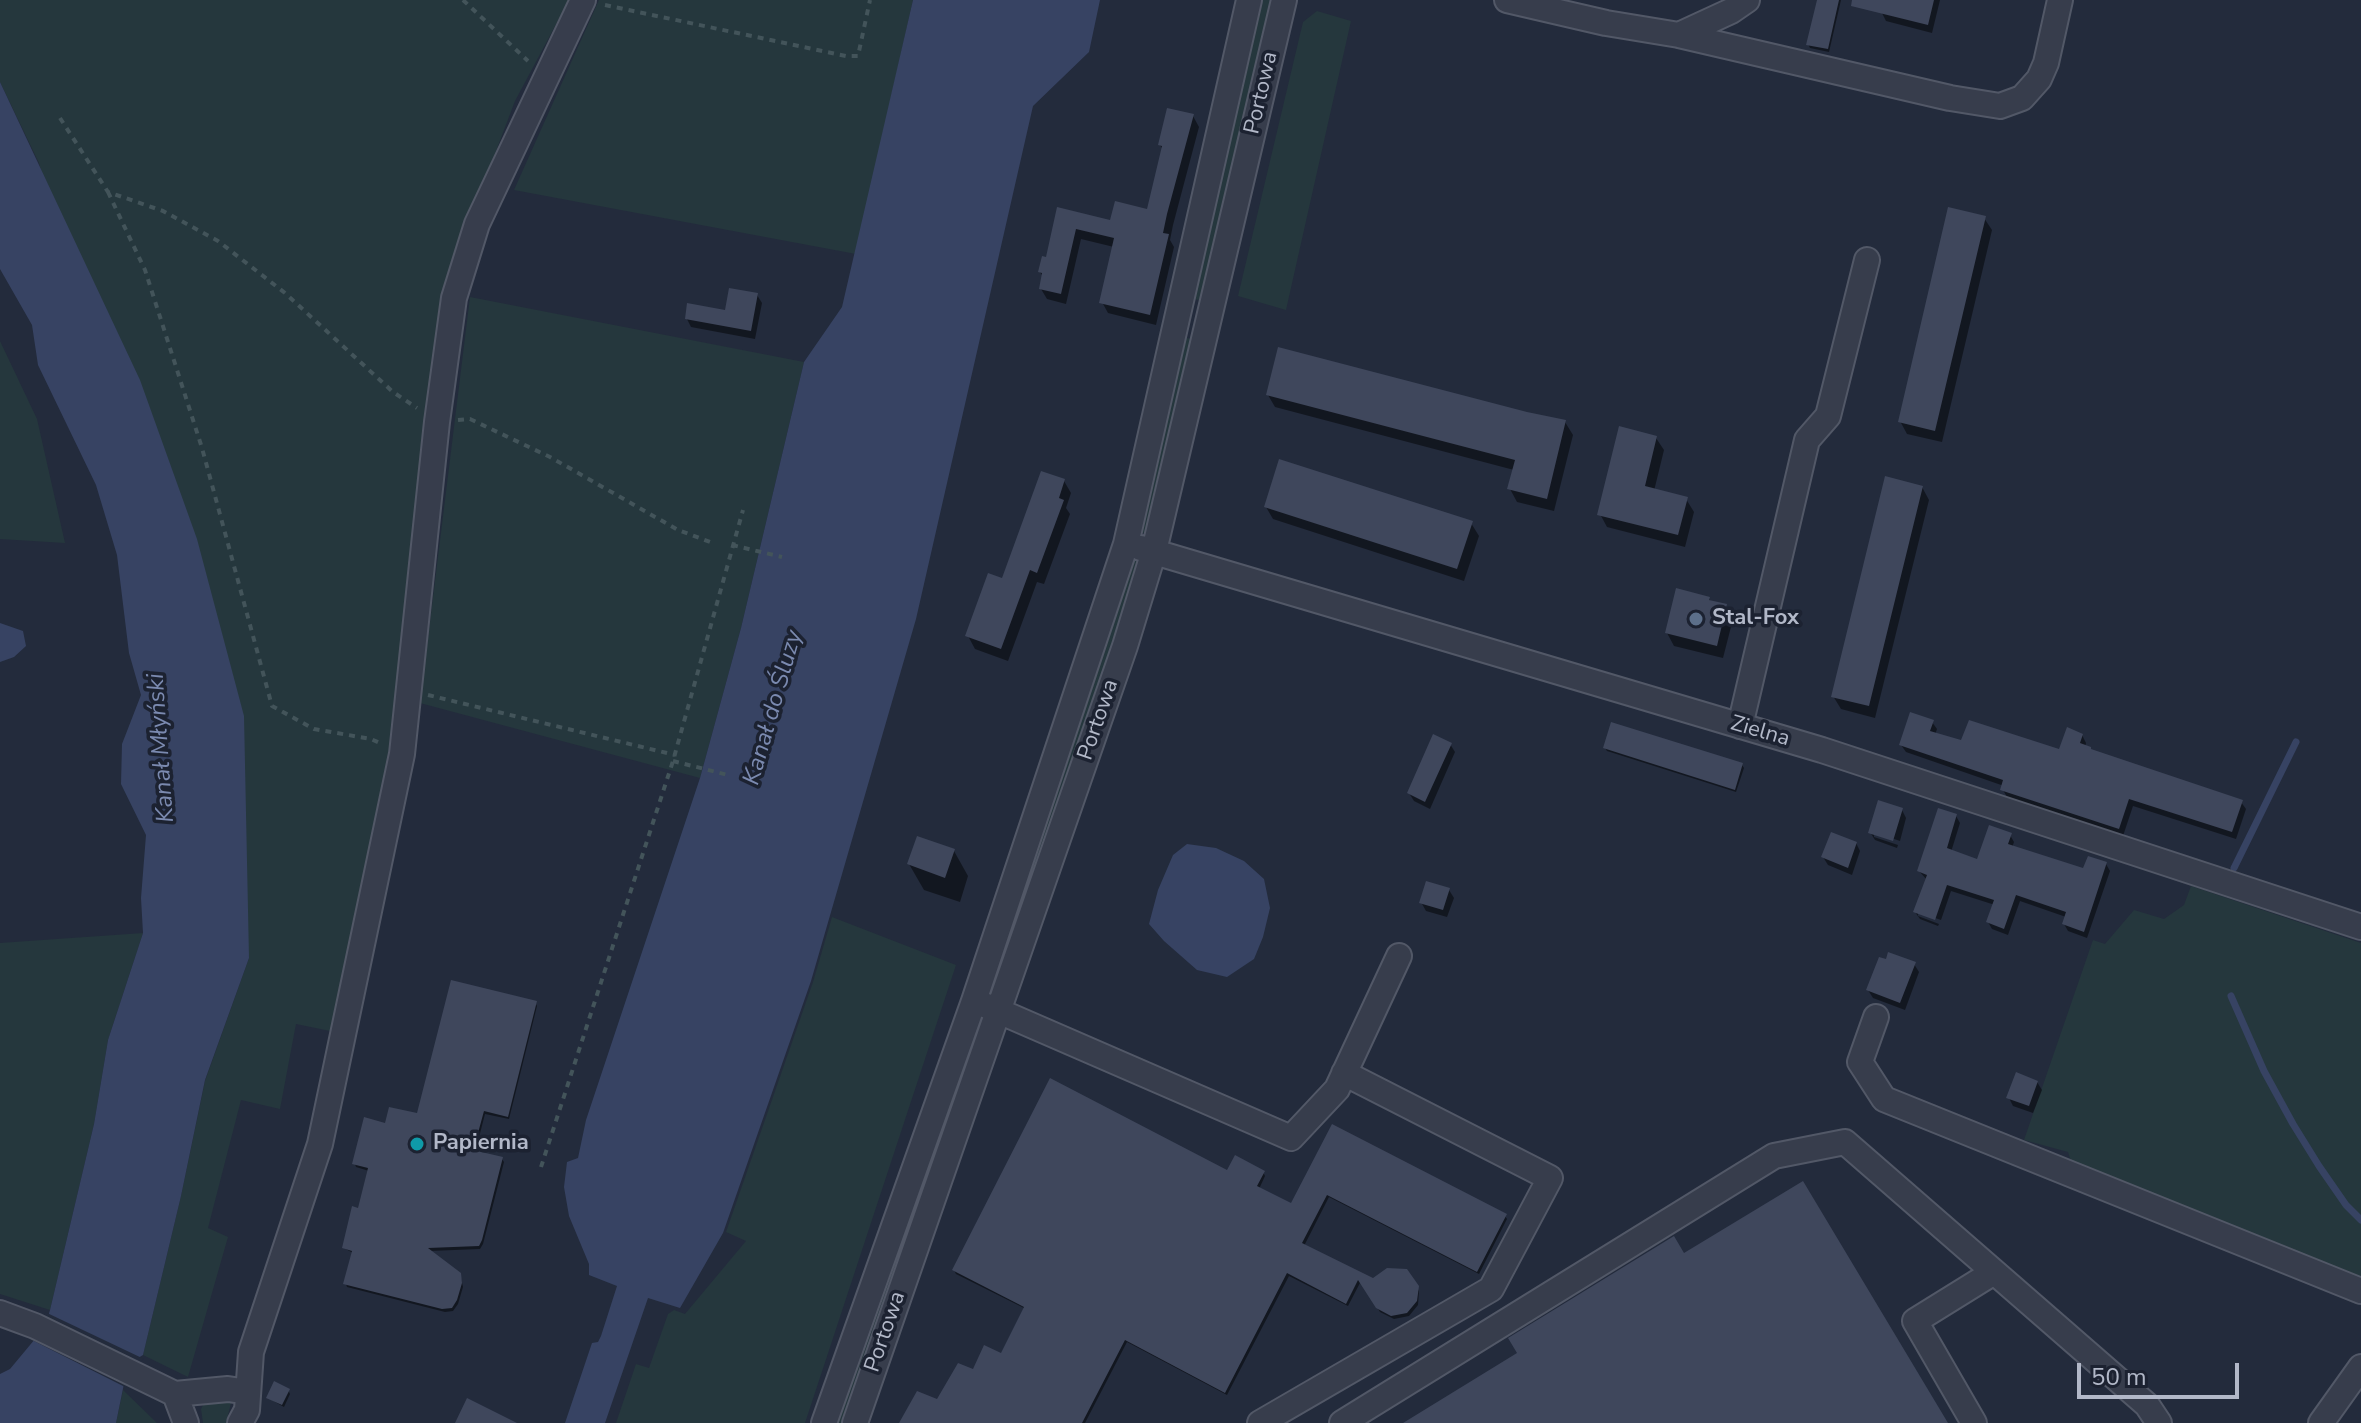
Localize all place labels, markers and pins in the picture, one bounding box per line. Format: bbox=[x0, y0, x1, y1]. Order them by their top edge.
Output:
place label: Stal-Fox bbox=[1712, 606, 1799, 632]
marker: Stal-Fox bbox=[1687, 610, 1705, 628]
place label: Papiernia bbox=[433, 1131, 529, 1157]
marker: Papiernia bbox=[408, 1135, 426, 1153]

